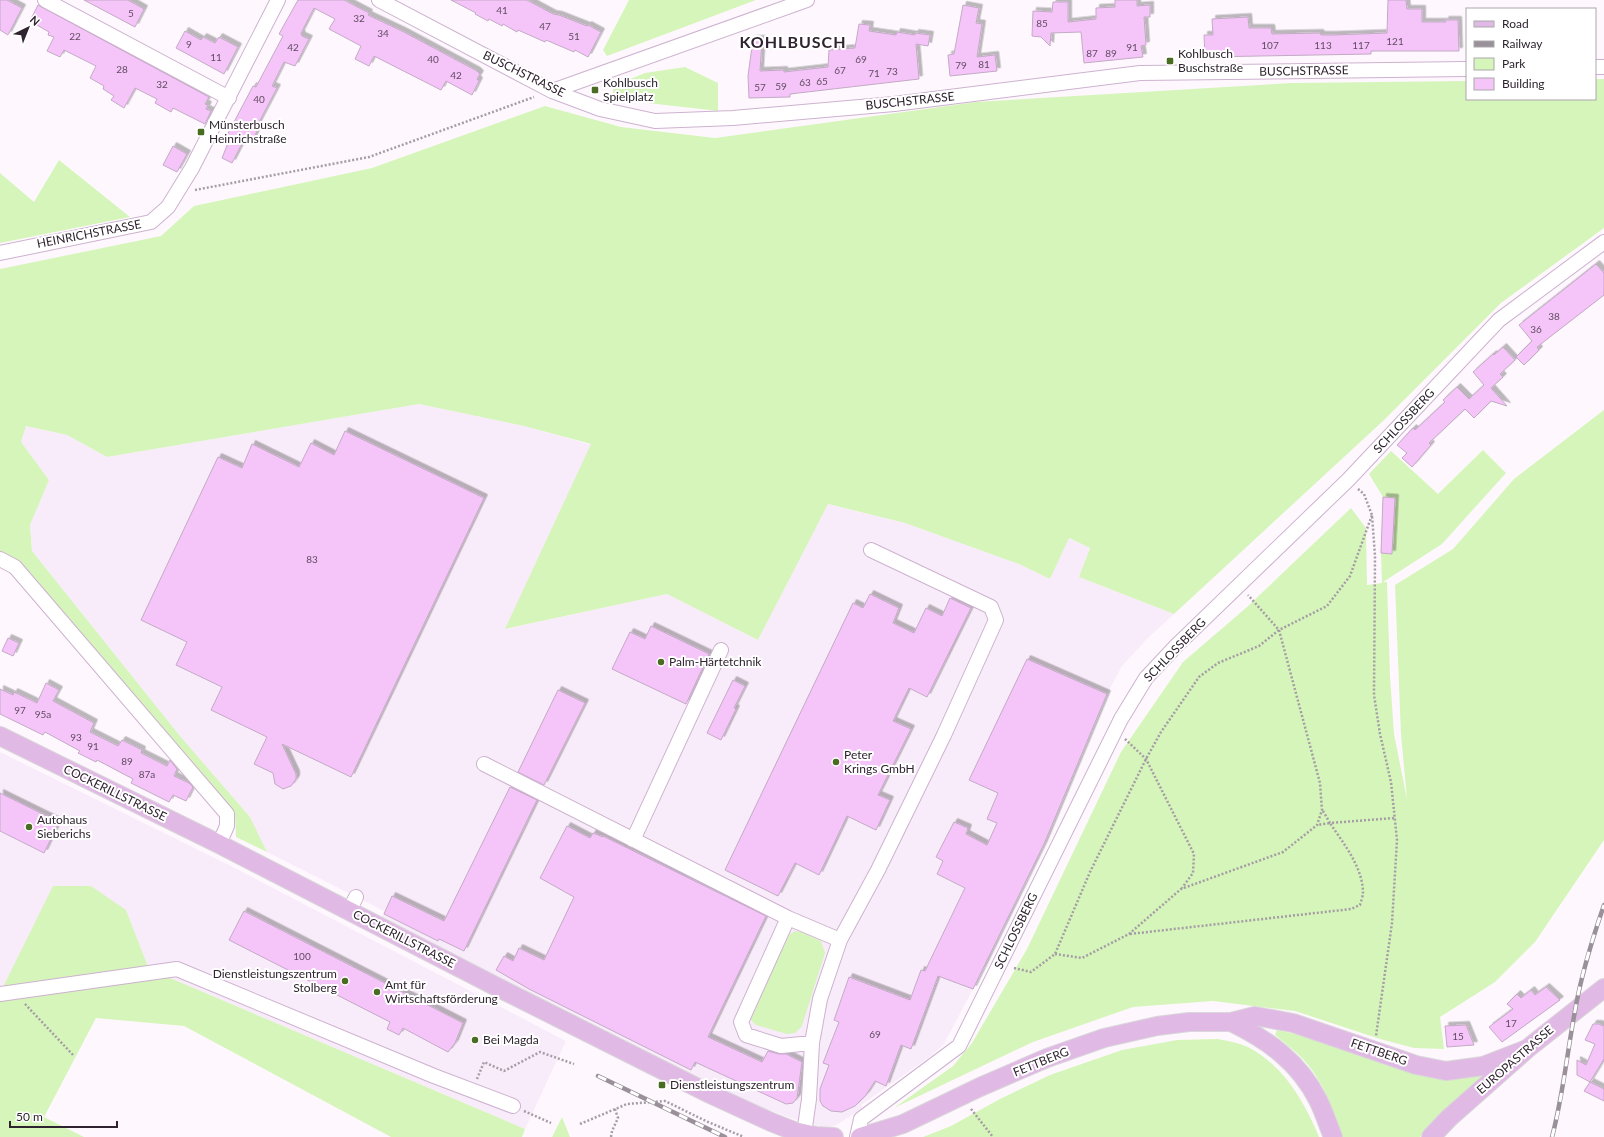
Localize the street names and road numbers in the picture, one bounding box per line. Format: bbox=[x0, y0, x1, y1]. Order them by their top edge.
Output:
street label: BUSCHSTRASSE bbox=[481, 47, 568, 100]
street label: BUSCHSTRASSE bbox=[1259, 62, 1349, 79]
street label: BUSCHSTRASSE bbox=[865, 88, 955, 113]
street label: HEINRICHSTRASSE bbox=[36, 216, 142, 251]
street label: SCHLOSSBERG bbox=[1370, 385, 1438, 456]
street label: SCHLOSSBERG bbox=[1140, 614, 1209, 685]
street label: COCKERILLSTRASSE bbox=[61, 761, 169, 824]
street label: SCHLOSSBERG bbox=[991, 890, 1041, 971]
street label: COCKERILLSTRASSE bbox=[351, 906, 458, 971]
street label: EUROPASTRASSE bbox=[1473, 1022, 1556, 1097]
street label: FETTBERG bbox=[1349, 1035, 1410, 1068]
street label: FETTBERG bbox=[1011, 1043, 1071, 1080]

